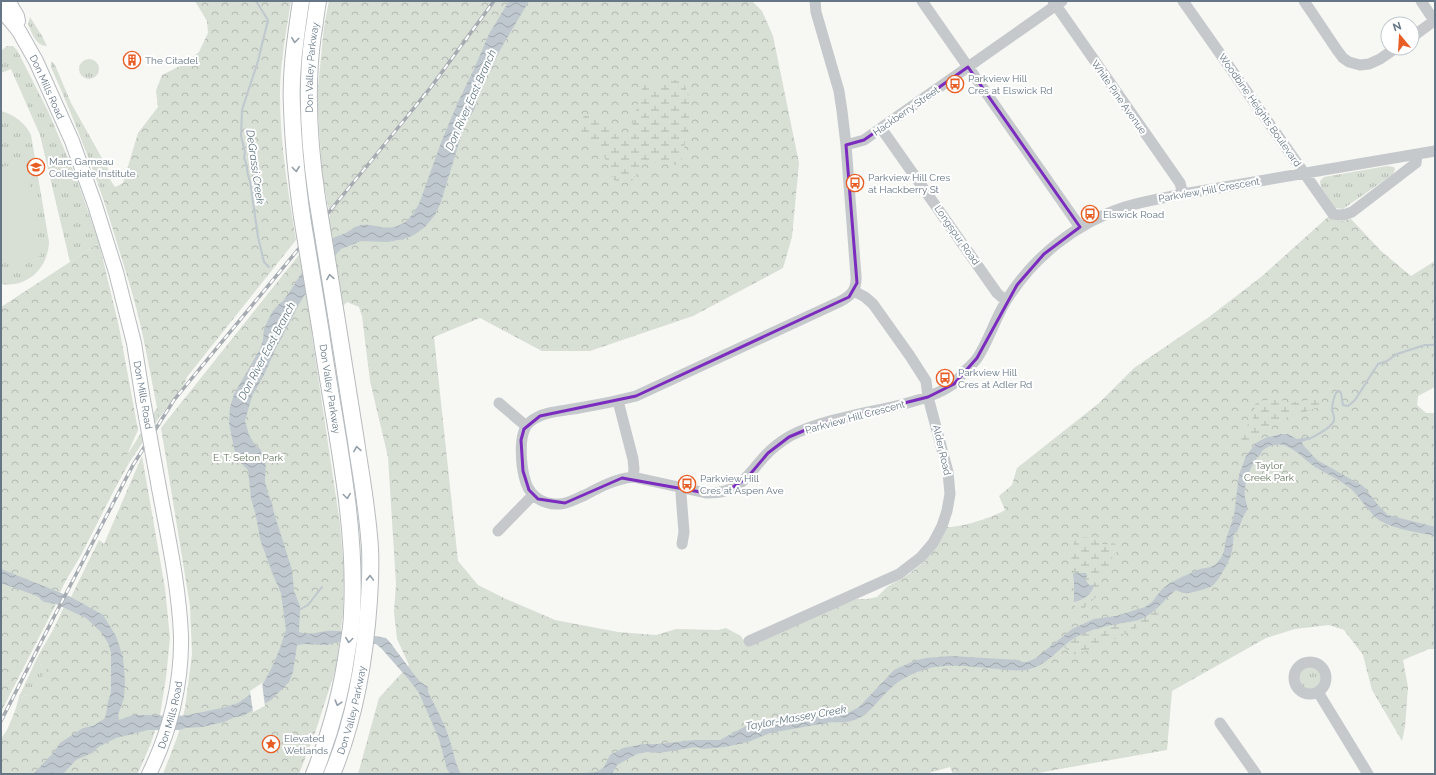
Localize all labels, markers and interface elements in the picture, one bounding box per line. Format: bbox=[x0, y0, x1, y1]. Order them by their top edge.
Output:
north arrow bbox=[1380, 16, 1420, 56]
text: N bbox=[1391, 19, 1403, 34]
street label: Don Valley Parkway bbox=[303, 21, 320, 113]
one-way arrow bbox=[291, 36, 300, 43]
water label: Don River East Branch bbox=[443, 48, 499, 152]
building icon: The Citadel bbox=[122, 50, 142, 70]
street label: Woodbine Heights Boulevard bbox=[1217, 51, 1303, 169]
street label: Don Mills Road bbox=[28, 53, 67, 121]
place label: The Citadel bbox=[145, 55, 198, 66]
street label: White Pine Avenue bbox=[1089, 58, 1149, 136]
place label: Parkview Hill Cres at Elswick Rd bbox=[968, 73, 1053, 96]
bus stop icon: Parkview Hill Cres at Elswick Rd bbox=[945, 74, 965, 94]
street label: Hackberry Street bbox=[871, 84, 942, 138]
water label: DeGrassi Creek bbox=[243, 129, 267, 205]
place label: Marc Garneau Collegiate Institute bbox=[49, 156, 136, 179]
school or university icon: Marc Garneau Collegiate Institute bbox=[26, 157, 46, 177]
one-way arrow bbox=[291, 166, 300, 172]
place label: Parkview Hill Cres at Hackberry St bbox=[868, 172, 950, 195]
bus stop icon: Parkview Hill Cres at Hackberry St bbox=[845, 173, 865, 193]
street label: Parkview Hill Crescent bbox=[1157, 176, 1261, 204]
street label: Longspur Road bbox=[932, 203, 982, 267]
bus stop icon: Elswick Road bbox=[1080, 204, 1100, 224]
place label: Elswick Road bbox=[1103, 209, 1164, 220]
one-way arrow bbox=[326, 273, 334, 280]
water label: Don River East Branch bbox=[236, 300, 298, 402]
street label: Don Valley Parkway bbox=[317, 343, 343, 435]
street label: Don Mills Road bbox=[132, 360, 154, 430]
place label: Parkview Hill Cres at Adler Rd bbox=[958, 367, 1032, 390]
bus stop icon: Parkview Hill Cres at Adler Rd bbox=[935, 368, 955, 388]
street label: Parkview Hill Crescent bbox=[804, 398, 907, 436]
street label: Alder Road bbox=[931, 424, 953, 476]
one-way arrow bbox=[353, 446, 362, 452]
park label: E. T. Seton Park bbox=[213, 452, 284, 463]
park label: Taylor Creek Park bbox=[1244, 460, 1295, 483]
place label: Parkview Hill Cres at Aspen Ave bbox=[700, 473, 784, 496]
bus stop icon: Parkview Hill Cres at Aspen Ave bbox=[677, 474, 697, 494]
one-way arrow bbox=[342, 493, 351, 499]
one-way arrow bbox=[366, 575, 374, 581]
one-way arrow bbox=[345, 636, 354, 643]
street label: Don Valley Parkway bbox=[335, 664, 367, 756]
street label: Don Mills Road bbox=[155, 680, 184, 750]
one-way arrow bbox=[334, 699, 343, 706]
water label: Taylor-Massey Creek bbox=[744, 703, 848, 733]
place label: Elevated Wetlands bbox=[284, 733, 328, 756]
place icon: Elevated Wetlands bbox=[261, 734, 281, 754]

